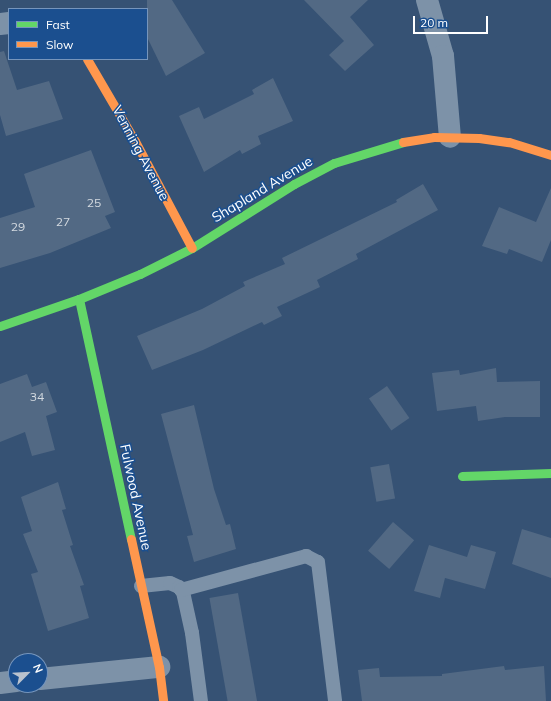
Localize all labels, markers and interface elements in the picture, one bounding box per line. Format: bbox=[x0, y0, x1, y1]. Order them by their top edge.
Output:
legend bbox=[8, 8, 148, 60]
scale bar bbox=[415, 8, 490, 34]
text: 20 m bbox=[420, 15, 448, 30]
text: Fast bbox=[46, 17, 70, 32]
text: Slow bbox=[46, 37, 74, 52]
street label: Venning Avenue bbox=[109, 103, 173, 203]
street label: Shapland Avenue bbox=[209, 152, 315, 226]
house number: 25 bbox=[87, 196, 101, 210]
house number: 27 bbox=[56, 215, 70, 229]
house number: 29 bbox=[11, 220, 25, 234]
house number: 34 bbox=[30, 390, 44, 404]
street label: Fulwood Avenue bbox=[117, 442, 155, 552]
north arrow bbox=[8, 653, 48, 693]
text: N bbox=[30, 662, 46, 675]

